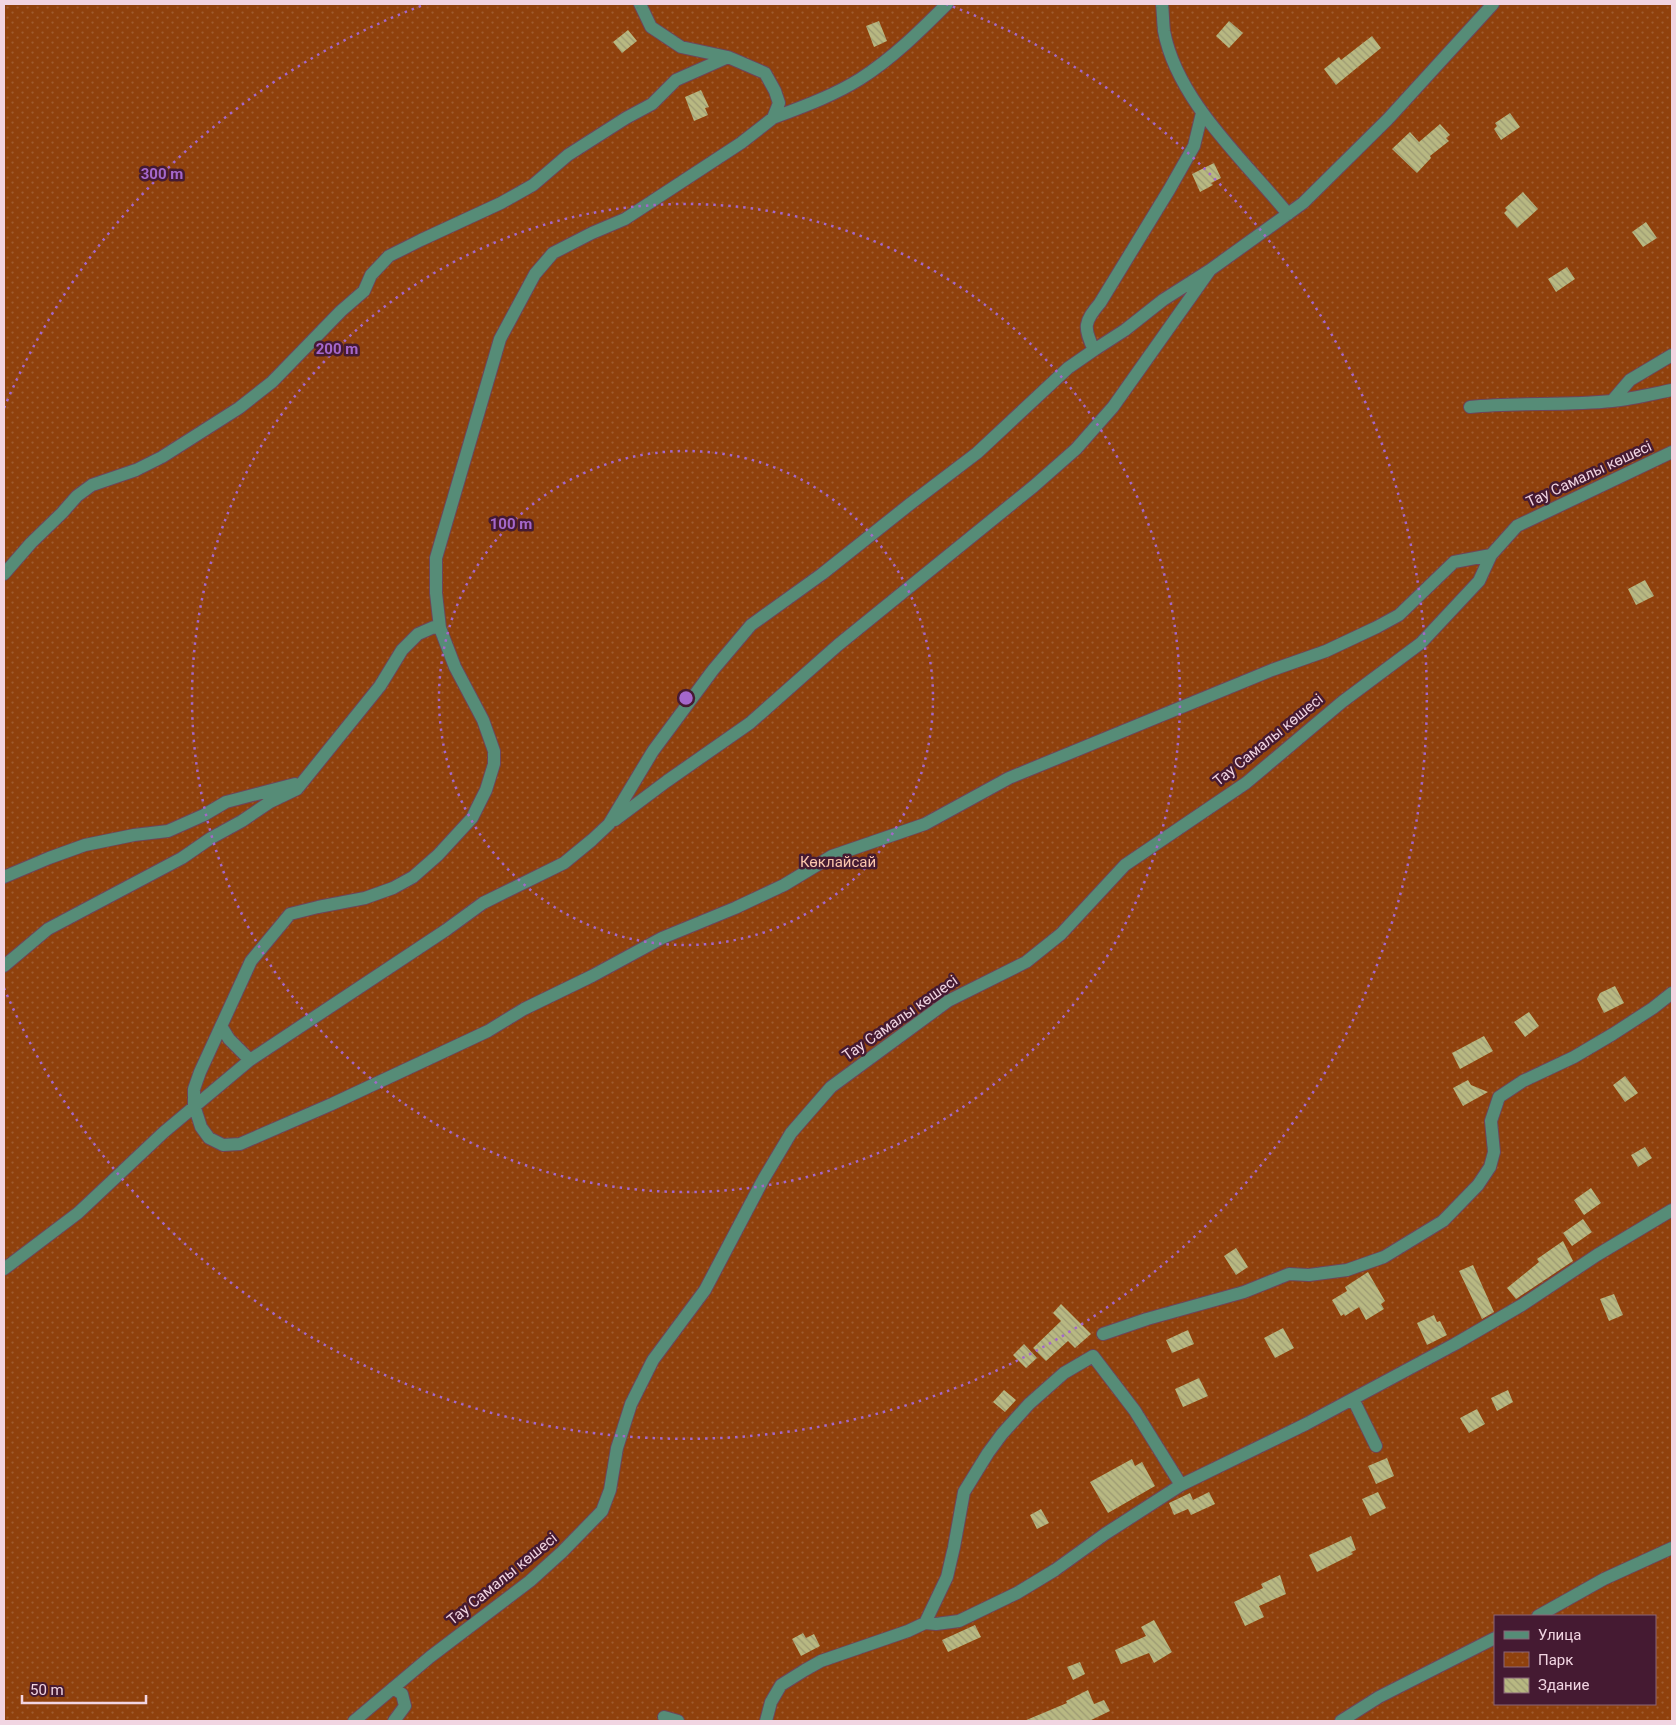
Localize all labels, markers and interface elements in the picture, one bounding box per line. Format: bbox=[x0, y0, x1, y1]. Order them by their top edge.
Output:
text: 300 m bbox=[141, 165, 183, 183]
text: 200 m bbox=[316, 340, 358, 358]
street label: Тау Самалы көшесі bbox=[1523, 437, 1655, 511]
text: 100 m bbox=[490, 515, 532, 533]
centre of rings bbox=[677, 689, 695, 707]
street label: Тау Самалы көшесі bbox=[1209, 690, 1327, 790]
park label: Көклайсай bbox=[800, 853, 876, 871]
street label: Тау Самалы көшесі bbox=[839, 972, 961, 1064]
street label: Тау Самалы көшесі bbox=[443, 1529, 561, 1629]
legend bbox=[1494, 1615, 1656, 1705]
text: Улица bbox=[1538, 1626, 1581, 1644]
text: Парк bbox=[1538, 1651, 1573, 1669]
scale bar bbox=[22, 1672, 146, 1704]
text: Здание bbox=[1538, 1676, 1589, 1694]
text: 50 m bbox=[30, 1681, 64, 1699]

